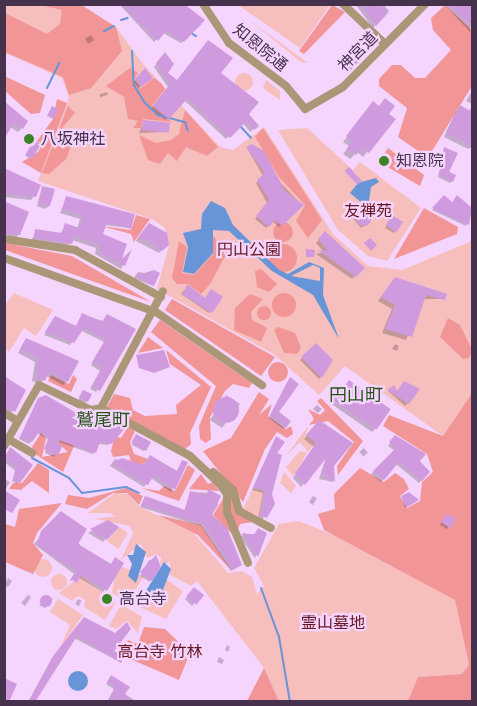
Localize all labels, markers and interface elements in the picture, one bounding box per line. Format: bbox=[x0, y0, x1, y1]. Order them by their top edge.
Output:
street label: 知恩院通 bbox=[229, 20, 291, 76]
street label: 神宮道 bbox=[334, 28, 382, 76]
place label: 八坂神社 bbox=[41, 129, 105, 149]
marker: 八坂神社 bbox=[22, 132, 36, 146]
place label: 知恩院 bbox=[396, 151, 444, 171]
marker: 知恩院 bbox=[377, 154, 391, 168]
park label: 友禅苑 bbox=[344, 201, 392, 221]
park label: 円山公園 bbox=[217, 240, 281, 260]
district label: 円山町 bbox=[329, 384, 383, 406]
district label: 鷲尾町 bbox=[76, 409, 130, 431]
place label: 高台寺 bbox=[119, 589, 167, 609]
marker: 高台寺 bbox=[100, 592, 114, 606]
park label: 霊山墓地 bbox=[301, 613, 365, 633]
park label: 高台寺 竹林 bbox=[118, 642, 202, 662]

